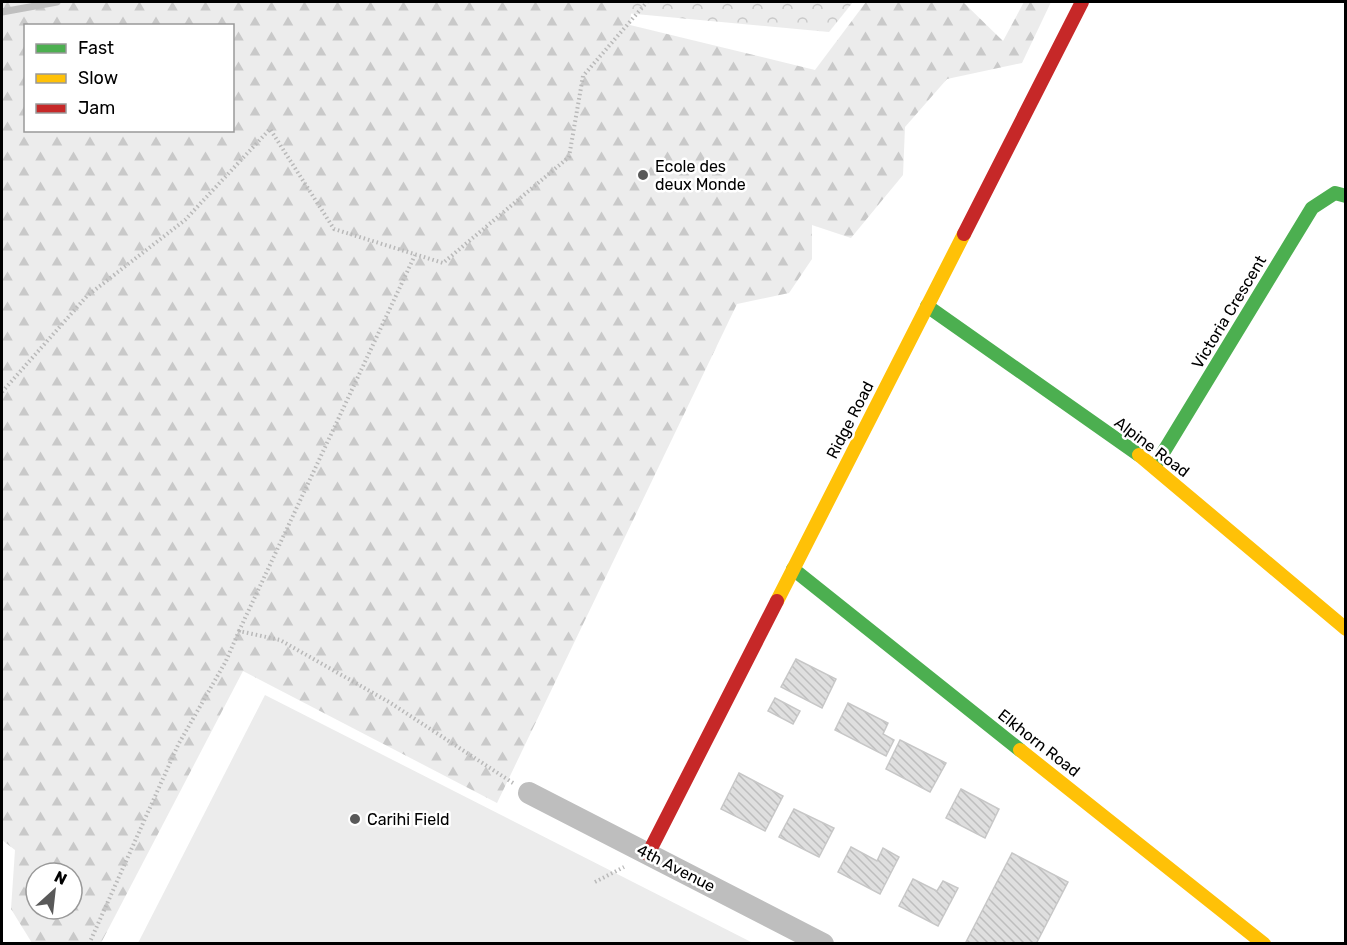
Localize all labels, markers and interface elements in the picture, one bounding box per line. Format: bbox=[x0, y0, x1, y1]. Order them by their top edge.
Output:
legend bbox=[24, 24, 234, 132]
text: Fast bbox=[78, 37, 114, 59]
text: Slow bbox=[78, 67, 118, 89]
text: Jam bbox=[78, 97, 115, 119]
place label: Ecole des deux Monde bbox=[655, 157, 746, 194]
marker: Ecole des deux Monde bbox=[636, 168, 650, 182]
street label: Victoria Crescent bbox=[1188, 252, 1270, 372]
street label: Ridge Road bbox=[822, 378, 878, 462]
street label: Alpine Road bbox=[1111, 413, 1193, 481]
street label: Elkhorn Road bbox=[994, 705, 1084, 781]
place label: Carihi Field bbox=[367, 810, 450, 829]
marker: Carihi Field bbox=[348, 812, 362, 826]
street label: 4th Avenue bbox=[634, 840, 718, 896]
north arrow bbox=[24, 861, 84, 921]
text: N bbox=[51, 867, 70, 889]

